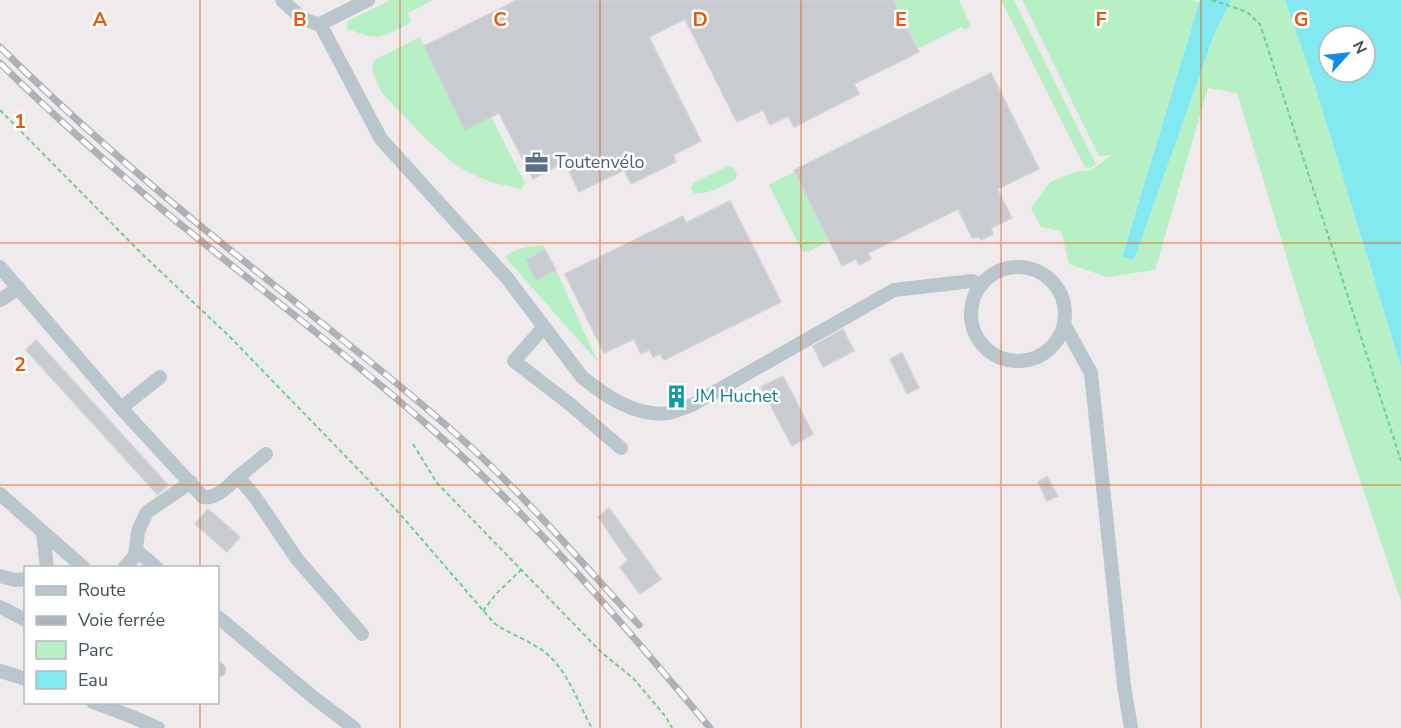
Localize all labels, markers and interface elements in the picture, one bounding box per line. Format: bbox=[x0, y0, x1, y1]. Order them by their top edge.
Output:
text: A bbox=[93, 6, 108, 33]
text: B bbox=[293, 6, 307, 33]
text: C bbox=[493, 6, 507, 33]
text: D bbox=[692, 6, 708, 33]
text: E bbox=[895, 6, 907, 33]
text: F bbox=[1095, 6, 1107, 33]
text: G bbox=[1294, 6, 1308, 33]
north arrow bbox=[1317, 24, 1377, 84]
text: N bbox=[1347, 37, 1372, 58]
text: 1 bbox=[14, 108, 26, 135]
office icon: Toutenvélo bbox=[524, 149, 550, 175]
place label: Toutenvélo bbox=[555, 150, 644, 174]
text: 2 bbox=[14, 351, 26, 378]
building icon: JM Huchet bbox=[663, 383, 689, 409]
place label: JM Huchet bbox=[693, 384, 779, 408]
legend bbox=[24, 566, 219, 704]
text: Route bbox=[78, 578, 126, 602]
text: Voie ferrée bbox=[77, 608, 165, 632]
text: Parc bbox=[78, 638, 113, 662]
text: Eau bbox=[78, 668, 108, 692]

